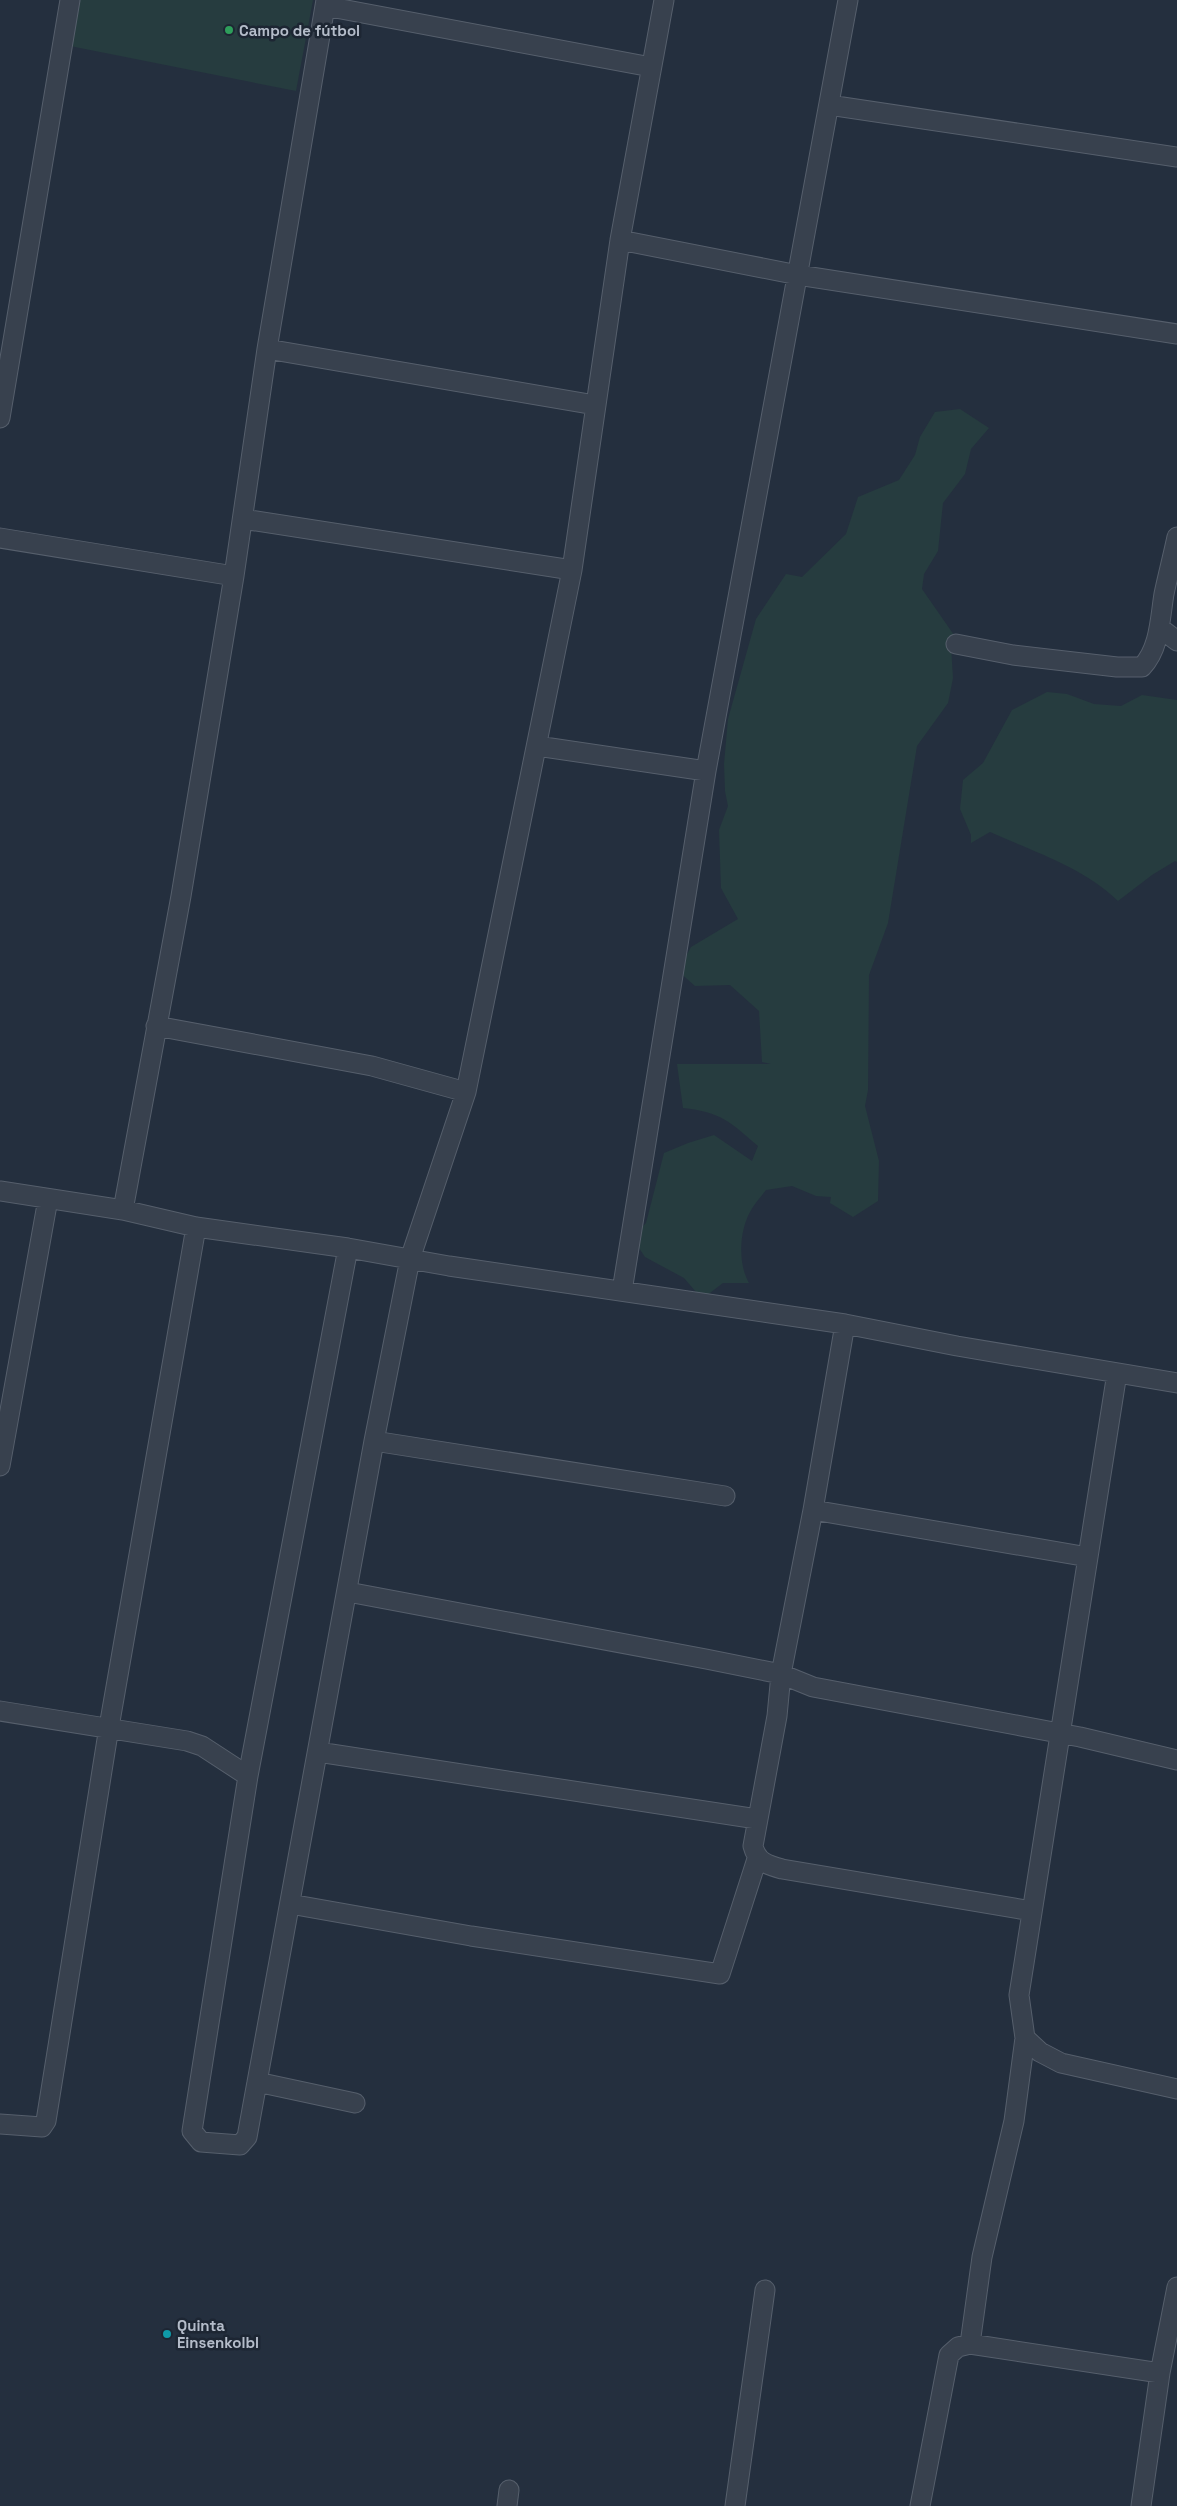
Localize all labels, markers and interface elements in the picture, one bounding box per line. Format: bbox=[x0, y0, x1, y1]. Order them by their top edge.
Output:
place label: Campo de fútbol bbox=[239, 21, 360, 40]
marker: Campo de fútbol bbox=[223, 24, 235, 36]
place label: Quinta Einsenkolbl bbox=[177, 2316, 259, 2352]
marker: Quinta Einsenkolbl bbox=[161, 2328, 173, 2340]

